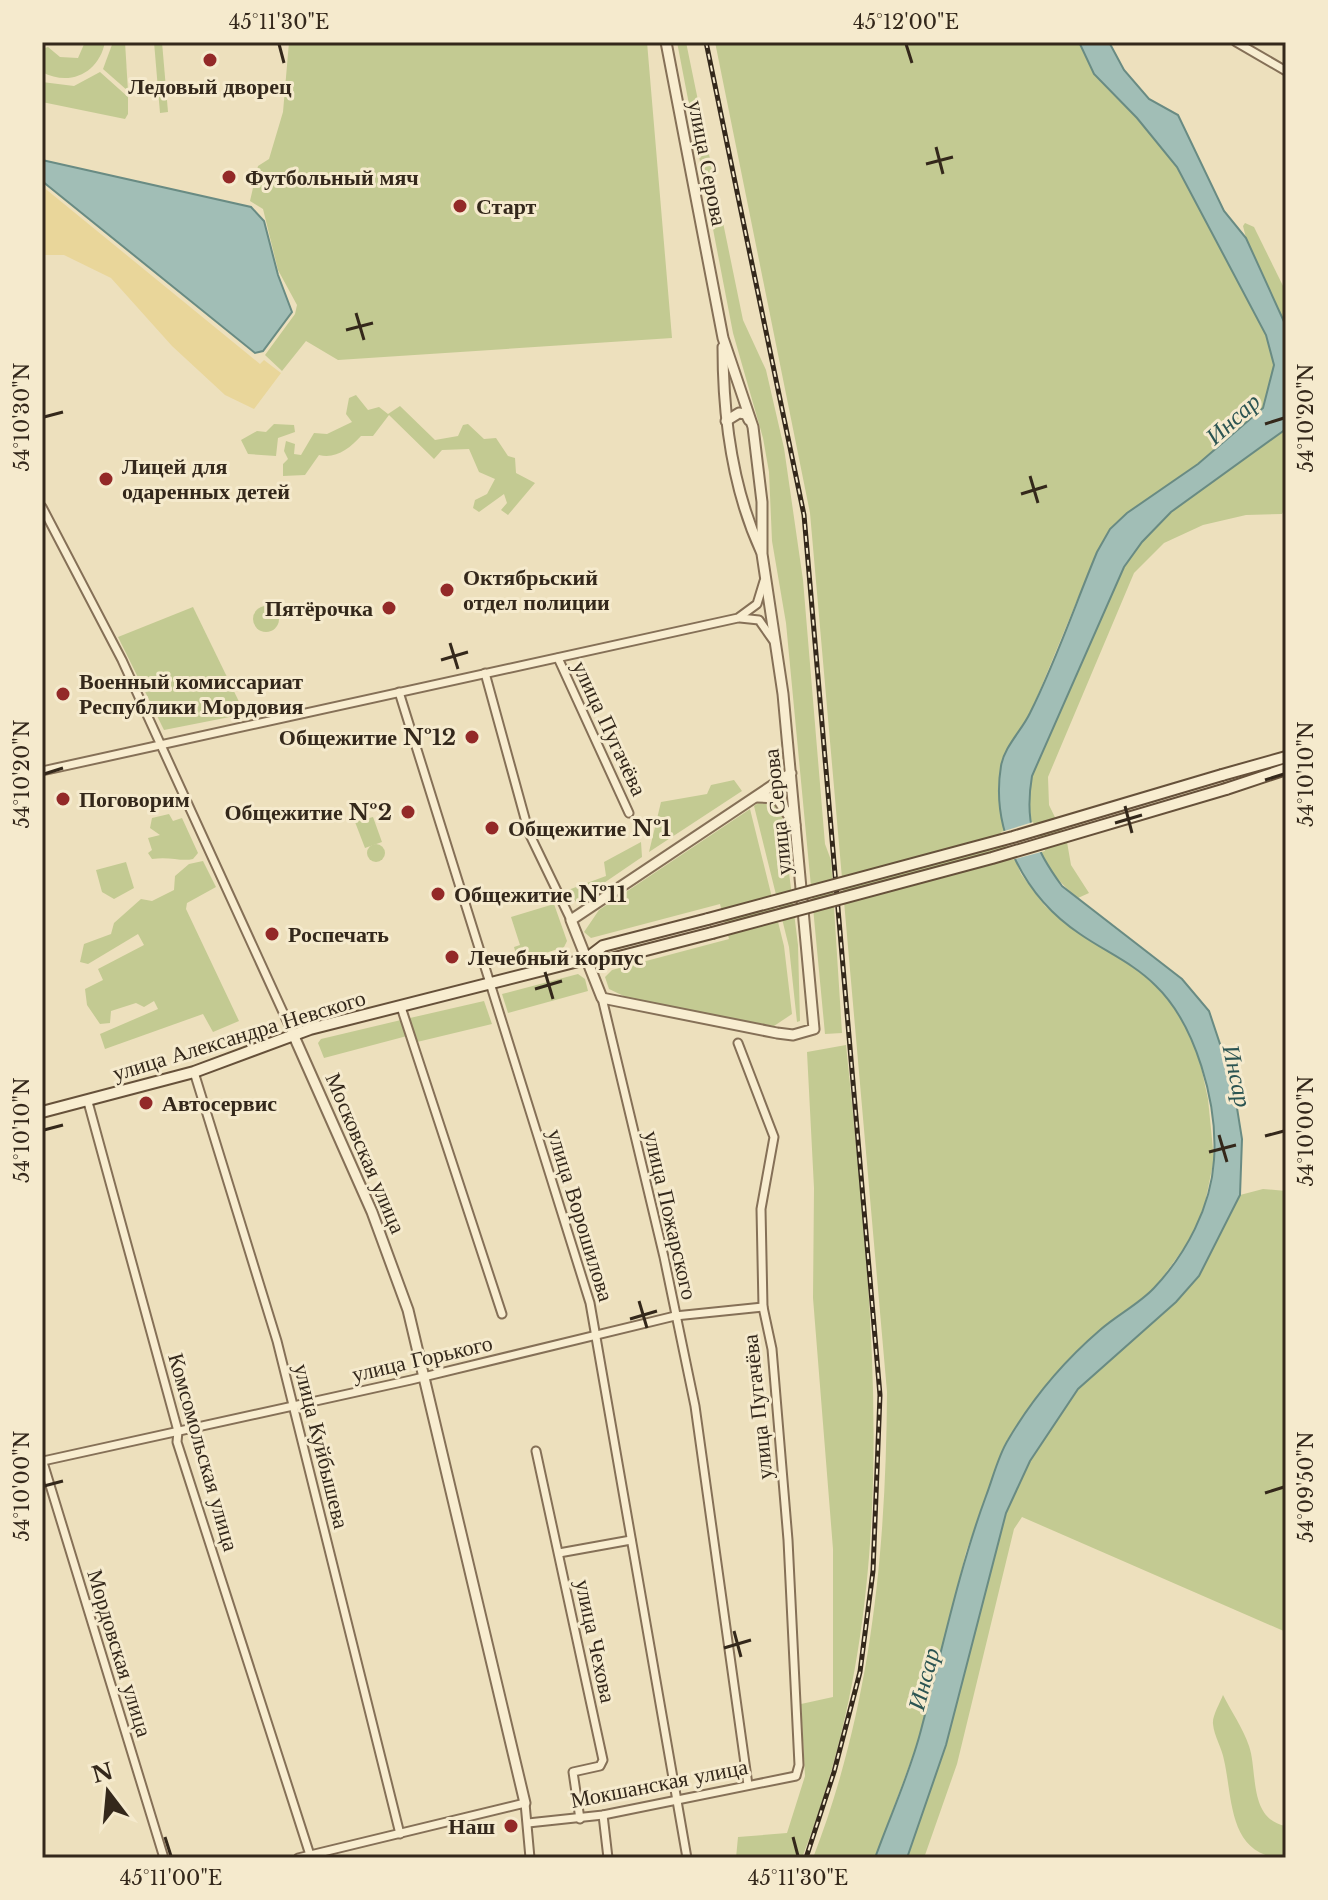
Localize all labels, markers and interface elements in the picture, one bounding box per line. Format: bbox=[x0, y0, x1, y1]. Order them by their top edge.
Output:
text: 45°11'30"E bbox=[229, 10, 329, 34]
text: 45°12'00"E bbox=[853, 10, 959, 34]
marker: Ледовый дворец bbox=[201, 51, 219, 69]
place label: Ледовый дворец bbox=[128, 73, 292, 100]
street label: улица Серова bbox=[682, 98, 733, 228]
place label: Футбольный мяч bbox=[245, 164, 419, 191]
marker: Футбольный мяч bbox=[220, 168, 238, 186]
place label: Старт bbox=[476, 193, 537, 220]
marker: Старт bbox=[451, 197, 469, 215]
text: 54°10'30"N bbox=[10, 362, 34, 472]
text: 54°10'20"N bbox=[1294, 363, 1318, 473]
water label: Инсар bbox=[1199, 387, 1266, 451]
place label: Лицей для одаренных детей bbox=[122, 453, 290, 505]
marker: Лицей для одаренных детей bbox=[97, 470, 115, 488]
place label: Октябрьский отдел полиции bbox=[463, 564, 610, 616]
marker: Октябрьский отдел полиции bbox=[438, 581, 456, 599]
place label: Пятёрочка bbox=[265, 595, 373, 622]
marker: Пятёрочка bbox=[380, 599, 398, 617]
street label: улица Пугачёва bbox=[566, 656, 653, 800]
place label: Военный комиссариат Республики Мордовия bbox=[79, 668, 304, 720]
marker: Военный комиссариат Республики Мордовия bbox=[54, 685, 72, 703]
text: 54°10'20"N bbox=[10, 719, 34, 829]
text: 54°10'10"N bbox=[1294, 721, 1318, 827]
place label: Общежитие №12 bbox=[279, 724, 456, 751]
marker: Общежитие №12 bbox=[463, 728, 481, 746]
street label: улица Серова bbox=[757, 747, 798, 877]
place label: Поговорим bbox=[79, 786, 190, 813]
marker: Поговорим bbox=[54, 790, 72, 808]
place label: Общежитие №2 bbox=[224, 799, 392, 826]
marker: Общежитие №2 bbox=[399, 803, 417, 821]
place label: Общежитие №1 bbox=[508, 815, 671, 842]
marker: Общежитие №1 bbox=[483, 819, 501, 837]
place label: Общежитие №11 bbox=[454, 881, 627, 908]
marker: Общежитие №11 bbox=[429, 885, 447, 903]
place label: Роспечать bbox=[288, 921, 389, 948]
marker: Роспечать bbox=[263, 925, 281, 943]
place label: Лечебный корпус bbox=[468, 944, 644, 971]
marker: Лечебный корпус bbox=[443, 948, 461, 966]
street label: улица Александра Невского bbox=[109, 984, 369, 1087]
water label: Инсар bbox=[1217, 1041, 1258, 1110]
street label: Московская улица bbox=[320, 1069, 412, 1238]
text: 54°10'00"N bbox=[1294, 1075, 1318, 1187]
text: 54°10'10"N bbox=[10, 1077, 34, 1183]
place label: Автосервис bbox=[162, 1090, 277, 1117]
marker: Автосервис bbox=[137, 1094, 155, 1112]
street label: улица Ворошилова bbox=[541, 1126, 620, 1305]
street label: улица Пожарского bbox=[638, 1128, 703, 1302]
street label: улица Горького bbox=[349, 1329, 495, 1388]
street label: улица Пугачёва bbox=[736, 1333, 779, 1481]
street label: Комсомольская улица bbox=[162, 1350, 245, 1554]
street label: улица Куйбышева bbox=[288, 1361, 355, 1532]
text: 54°10'00"N bbox=[10, 1430, 34, 1542]
text: 54°09'50"N bbox=[1294, 1431, 1318, 1543]
street label: Мордовская улица bbox=[81, 1566, 158, 1740]
street label: улица Чехова bbox=[569, 1577, 622, 1705]
water label: Инсар bbox=[901, 1645, 946, 1714]
north arrow bbox=[68, 1752, 148, 1832]
street label: Мокшанская улица bbox=[568, 1753, 750, 1814]
text: N bbox=[89, 1757, 117, 1789]
place label: Наш bbox=[448, 1813, 495, 1840]
marker: Наш bbox=[502, 1817, 520, 1835]
text: 45°11'00"E bbox=[120, 1866, 222, 1890]
text: 45°11'30"E bbox=[748, 1866, 848, 1890]

